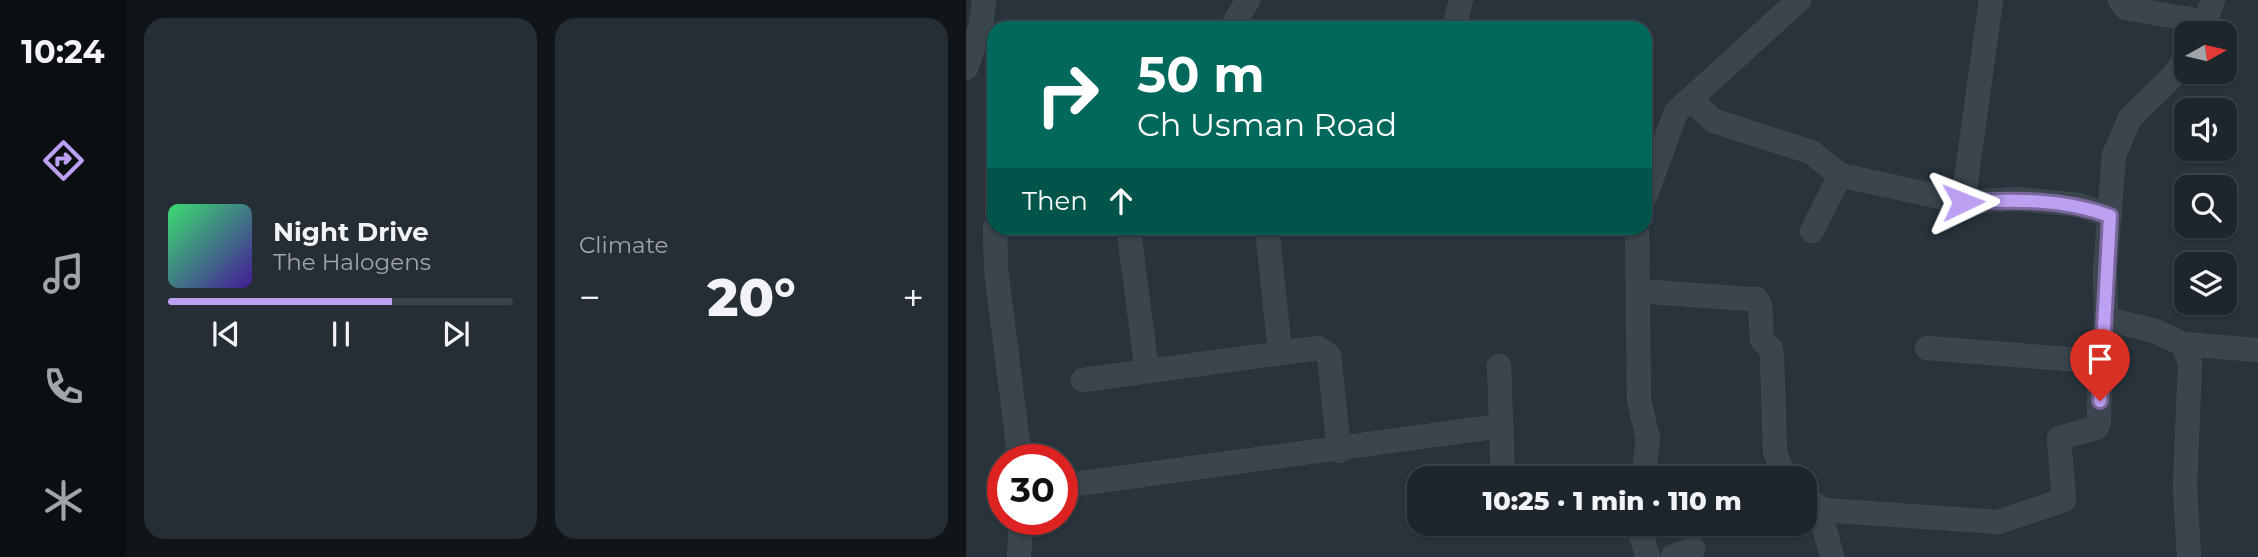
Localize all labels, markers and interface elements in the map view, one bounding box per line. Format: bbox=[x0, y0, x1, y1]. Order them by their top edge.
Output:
north arrow bbox=[2174, 21, 2236, 84]
map controls bbox=[2174, 21, 2237, 315]
text: 10:24 bbox=[21, 32, 105, 71]
text: 50 m bbox=[1137, 45, 1265, 104]
icon: right bbox=[1022, 49, 1113, 140]
button: sound bbox=[2174, 98, 2237, 161]
text: Ch Usman Road bbox=[1137, 105, 1397, 144]
icon: directions bbox=[39, 136, 88, 185]
position arrow bbox=[1926, 165, 2000, 239]
button: search bbox=[2174, 175, 2237, 238]
icon: ahead bbox=[1102, 182, 1140, 220]
text: Then bbox=[1022, 185, 1088, 217]
text: Night Drive bbox=[273, 216, 429, 248]
text: Climate bbox=[579, 231, 668, 259]
text: The Halogens bbox=[273, 248, 431, 276]
icon: music bbox=[39, 249, 88, 298]
button: layers bbox=[2174, 252, 2237, 315]
text: 20° bbox=[707, 266, 796, 329]
text: − bbox=[579, 274, 601, 321]
text: + bbox=[902, 274, 924, 321]
icon: previous bbox=[207, 315, 245, 353]
icon: pause bbox=[322, 315, 360, 353]
icon: next bbox=[437, 315, 475, 353]
pin bbox=[2070, 329, 2130, 401]
icon: arrive bbox=[2081, 340, 2119, 378]
icon: phone bbox=[39, 362, 88, 411]
speed limit sign: 30 bbox=[987, 444, 1078, 535]
icon: climate bbox=[39, 476, 88, 525]
text: 10:25 · 1 min · 110 m bbox=[1482, 485, 1742, 517]

